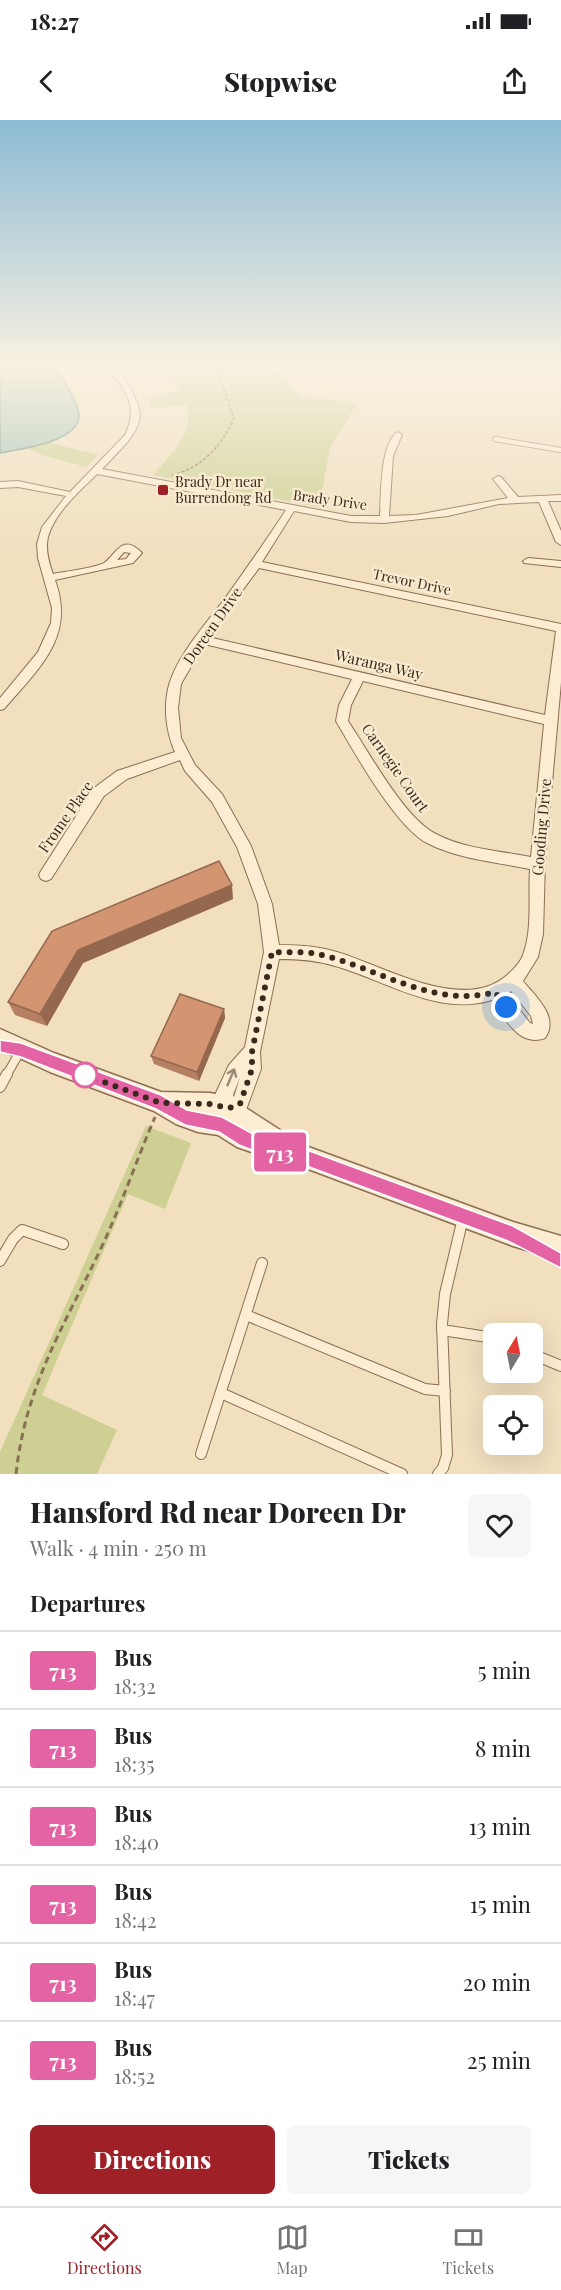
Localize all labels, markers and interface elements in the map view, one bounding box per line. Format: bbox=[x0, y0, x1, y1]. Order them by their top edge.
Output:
text: 18:27 bbox=[30, 6, 79, 36]
text: Stopwise bbox=[224, 63, 337, 99]
icon: back bbox=[30, 65, 63, 98]
icon: share bbox=[498, 65, 531, 98]
place label: Brady Dr near Burrendong Rd bbox=[175, 472, 272, 507]
marker: Brady Dr near Burrendong Rd bbox=[156, 483, 170, 497]
street label: Brady Drive bbox=[292, 485, 368, 514]
street label: Trevor Drive bbox=[371, 564, 453, 599]
street label: Doreen Drive bbox=[178, 583, 246, 668]
street label: Waranga Way bbox=[332, 644, 425, 684]
street label: Carnegie Court bbox=[358, 719, 434, 816]
street label: Frome Place bbox=[33, 777, 97, 856]
street label: Gooding Drive bbox=[527, 778, 555, 876]
your location bbox=[491, 992, 521, 1022]
unlabelled marker bbox=[72, 1062, 98, 1088]
one-way arrow bbox=[226, 1068, 238, 1086]
line badge: 713 bbox=[246, 1132, 314, 1172]
text: 713 bbox=[266, 1138, 294, 1166]
north arrow bbox=[483, 1323, 543, 1383]
map controls bbox=[483, 1323, 543, 1455]
button: locate bbox=[483, 1395, 543, 1455]
text: Hansford Rd near Doreen Dr bbox=[30, 1493, 406, 1530]
button: heart bbox=[468, 1494, 531, 1557]
text: Walk · 4 min · 250 m bbox=[30, 1534, 207, 1561]
text: Departures bbox=[30, 1588, 145, 1618]
text: Bus bbox=[114, 1642, 152, 1672]
text: 5 min bbox=[478, 1655, 531, 1685]
text: 713 bbox=[49, 1656, 77, 1684]
text: 18:32 bbox=[114, 1672, 156, 1699]
text: Bus bbox=[114, 1720, 152, 1750]
text: 8 min bbox=[475, 1733, 531, 1763]
text: 713 bbox=[49, 1734, 77, 1762]
text: 18:35 bbox=[114, 1750, 154, 1777]
text: Bus bbox=[114, 1798, 152, 1828]
text: 13 min bbox=[469, 1811, 531, 1841]
text: 713 bbox=[49, 1812, 77, 1840]
text: 18:40 bbox=[114, 1828, 159, 1855]
text: Bus bbox=[114, 1876, 152, 1906]
text: 15 min bbox=[470, 1889, 531, 1919]
text: 713 bbox=[49, 1890, 77, 1918]
text: 18:42 bbox=[114, 1906, 157, 1933]
text: Bus bbox=[114, 1954, 152, 1984]
text: 20 min bbox=[463, 1967, 531, 1997]
text: 713 bbox=[49, 1968, 77, 1996]
text: 18:47 bbox=[114, 1984, 155, 2011]
text: Bus bbox=[114, 2032, 152, 2062]
text: 25 min bbox=[467, 2045, 531, 2075]
text: 713 bbox=[49, 2046, 77, 2074]
text: 18:52 bbox=[114, 2062, 155, 2089]
button: Directions bbox=[30, 2125, 275, 2194]
button: Tickets bbox=[287, 2125, 531, 2194]
tab: Directions bbox=[67, 2221, 142, 2278]
tab: Map bbox=[276, 2221, 309, 2278]
tab: Tickets bbox=[442, 2221, 494, 2278]

